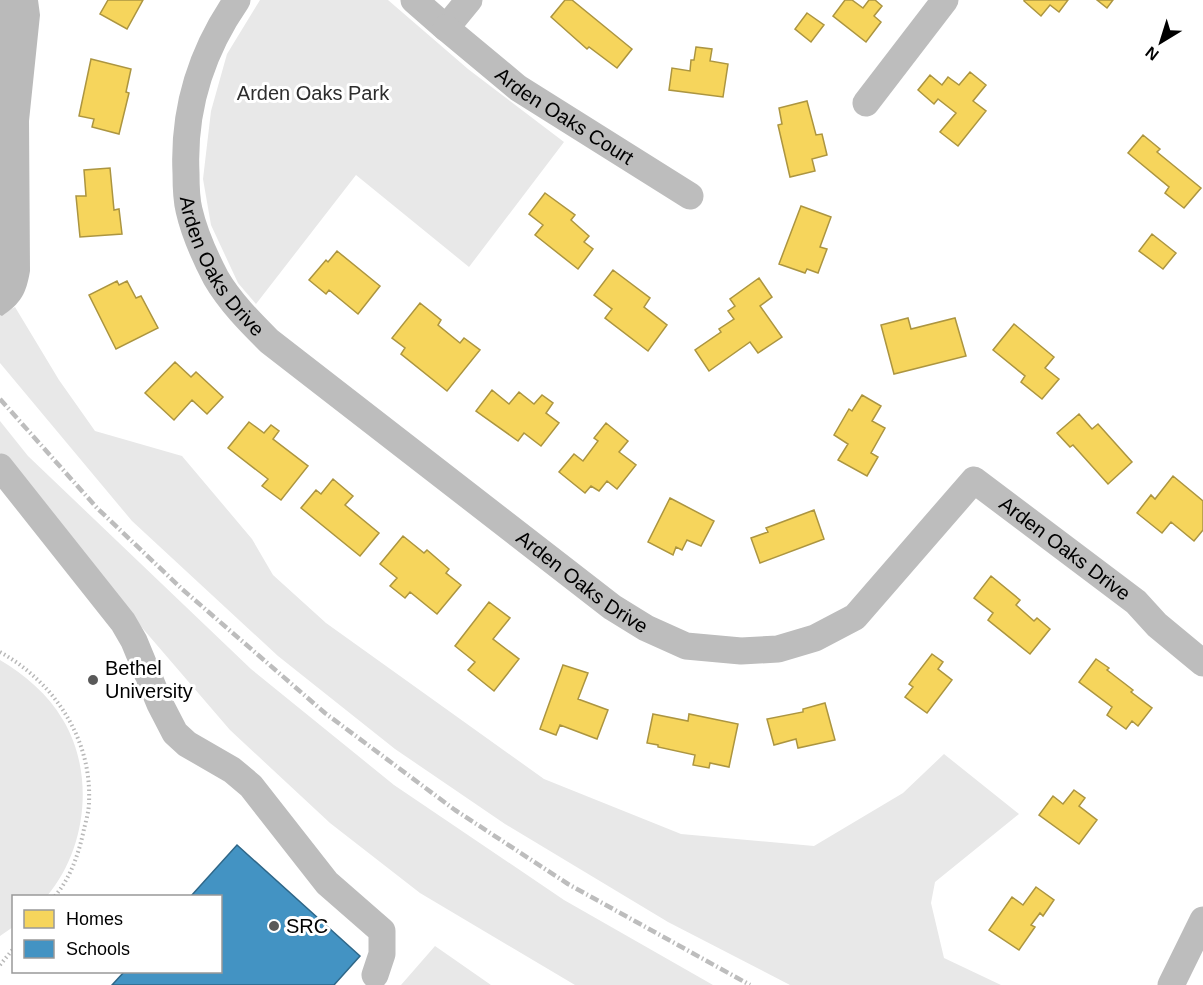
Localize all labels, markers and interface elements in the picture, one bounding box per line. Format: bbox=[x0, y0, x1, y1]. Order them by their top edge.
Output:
north arrow bbox=[1131, 12, 1191, 72]
text: N bbox=[1142, 43, 1162, 64]
street label: Arden Oaks Court bbox=[491, 63, 638, 169]
park label: Arden Oaks Park bbox=[237, 82, 390, 104]
street label: Arden Oaks Drive bbox=[176, 195, 269, 340]
street label: Arden Oaks Drive bbox=[995, 492, 1135, 605]
street label: Arden Oaks Drive bbox=[512, 526, 652, 637]
place label: Bethel University bbox=[105, 657, 193, 702]
marker: Bethel University bbox=[86, 673, 100, 687]
legend bbox=[12, 895, 222, 973]
text: Homes bbox=[66, 909, 123, 929]
place label: SRC bbox=[286, 915, 328, 937]
marker: SRC bbox=[267, 919, 281, 933]
text: Schools bbox=[66, 939, 130, 959]

